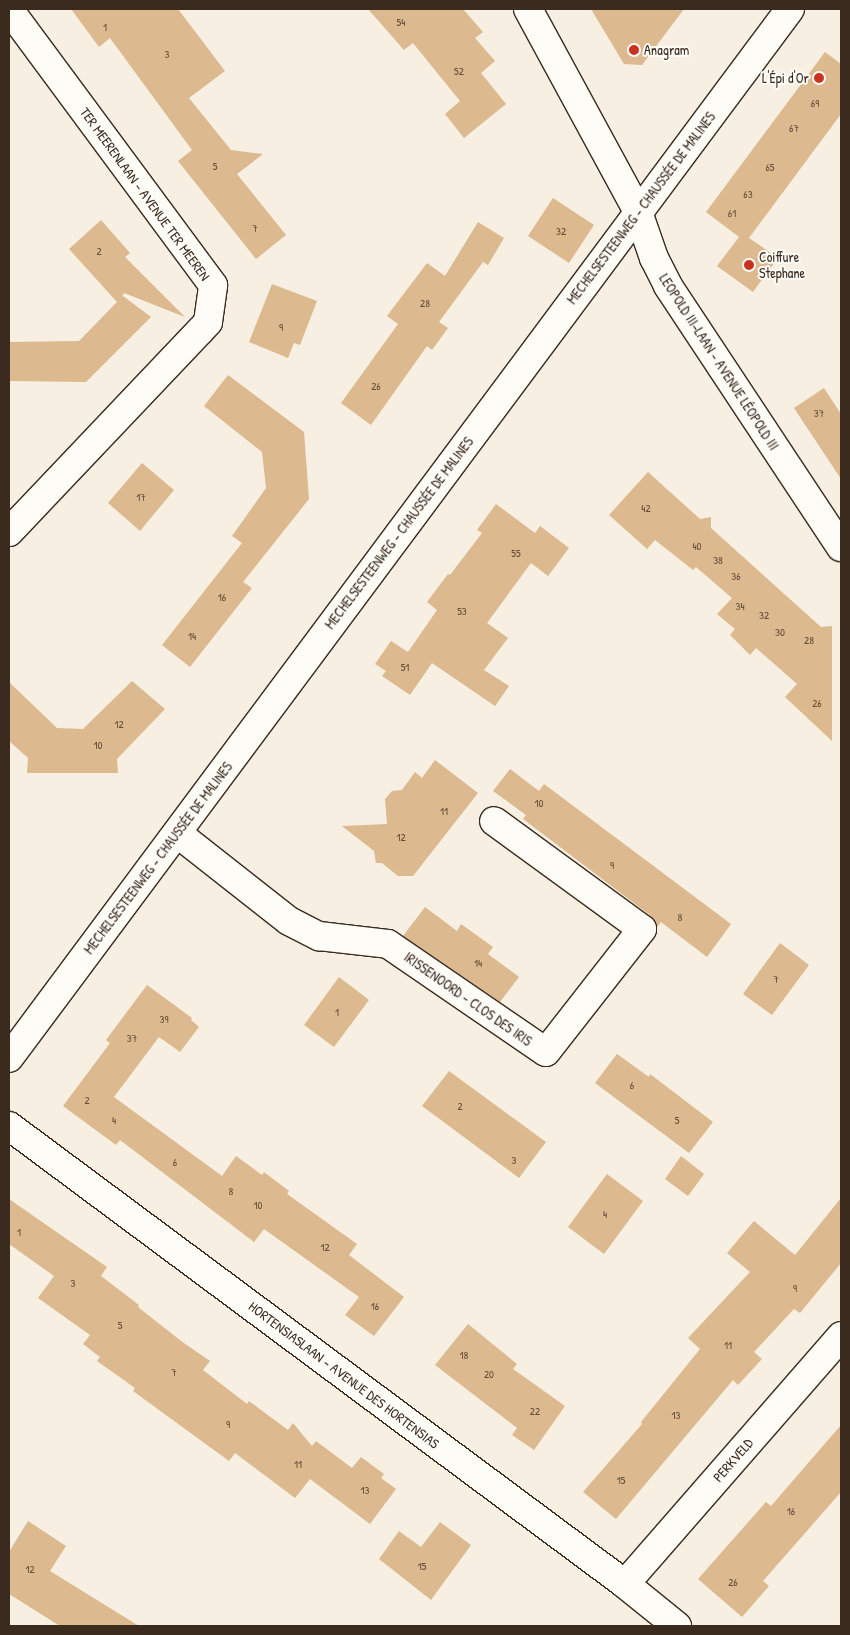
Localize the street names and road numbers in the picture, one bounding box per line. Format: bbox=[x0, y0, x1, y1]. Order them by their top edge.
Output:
street label: TER MEERENLAAN - AVENUE TER MEEREN bbox=[77, 104, 213, 284]
street label: MECHELSESTEENWEG - CHAUSSÉE DE MALINES bbox=[563, 109, 719, 307]
street label: LEOPOLD III-LAAN - AVENUE LÉOPOLD III bbox=[656, 271, 782, 453]
street label: MECHELSESTEENWEG - CHAUSSÉE DE MALINES bbox=[321, 434, 477, 632]
street label: MECHELSESTEENWEG - CHAUSSÉE DE MALINES bbox=[80, 759, 236, 957]
street label: IRISSENOORD - CLOS DES IRIS bbox=[401, 948, 535, 1050]
street label: HORTENSIASLAAN - AVENUE DES HORTENSIAS bbox=[245, 1298, 443, 1452]
street label: PERKVELD bbox=[709, 1435, 757, 1485]

